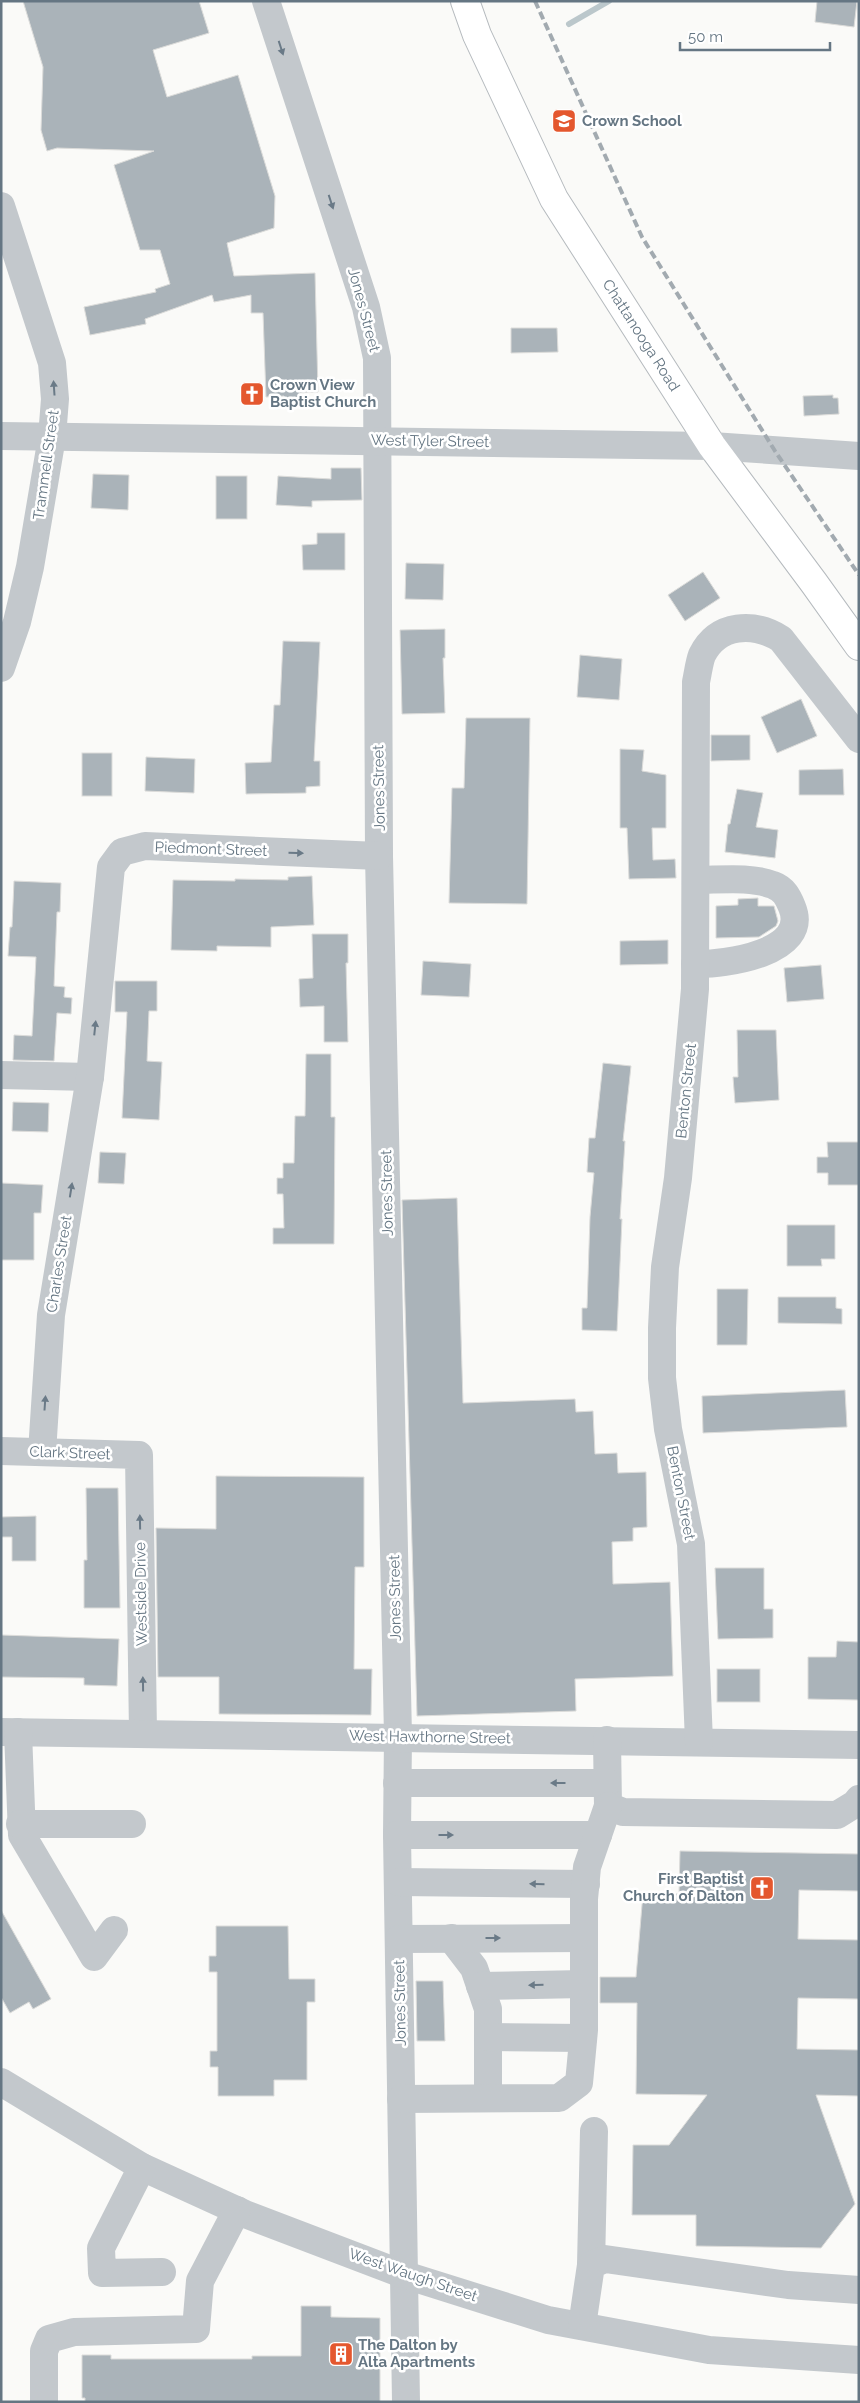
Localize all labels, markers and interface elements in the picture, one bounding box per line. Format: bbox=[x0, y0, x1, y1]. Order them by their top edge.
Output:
scale bar bbox=[680, 20, 830, 52]
text: 50 m bbox=[688, 28, 723, 46]
one-way arrow bbox=[278, 40, 285, 55]
school or university icon: Crown School bbox=[551, 108, 577, 134]
place label: Crown School bbox=[582, 112, 682, 130]
one-way arrow bbox=[328, 195, 336, 210]
street label: Jones Street bbox=[344, 266, 384, 354]
street label: Chattanooga Road bbox=[599, 276, 684, 395]
place label: Crown View Baptist Church bbox=[270, 376, 376, 411]
one-way arrow bbox=[49, 380, 57, 396]
church icon: Crown View Baptist Church bbox=[239, 381, 265, 407]
street label: Trammell Street bbox=[29, 409, 63, 521]
street label: West Tyler Street bbox=[371, 431, 489, 451]
street label: Jones Street bbox=[369, 745, 389, 831]
street label: Piedmont Street bbox=[154, 838, 268, 860]
one-way arrow bbox=[289, 849, 305, 857]
one-way arrow bbox=[91, 1020, 99, 1036]
street label: Benton Street bbox=[672, 1043, 700, 1139]
street label: Jones Street bbox=[377, 1150, 397, 1236]
one-way arrow bbox=[68, 1182, 76, 1198]
street label: Charles Street bbox=[42, 1214, 76, 1314]
one-way arrow bbox=[41, 1395, 49, 1411]
street label: Clark Street bbox=[29, 1443, 111, 1463]
street label: Benton Street bbox=[663, 1444, 699, 1542]
one-way arrow bbox=[136, 1514, 144, 1530]
street label: Westside Drive bbox=[131, 1542, 151, 1646]
street label: Jones Street bbox=[385, 1555, 405, 1641]
one-way arrow bbox=[138, 1676, 146, 1692]
street label: West Hawthorne Street bbox=[349, 1727, 511, 1747]
one-way arrow bbox=[550, 1779, 566, 1787]
one-way arrow bbox=[438, 1831, 454, 1839]
place label: First Baptist Church of Dalton bbox=[623, 1870, 744, 1905]
church icon: First Baptist Church of Dalton bbox=[749, 1875, 775, 1901]
one-way arrow bbox=[529, 1880, 545, 1888]
one-way arrow bbox=[485, 1934, 501, 1942]
street label: Jones Street bbox=[390, 1960, 410, 2046]
one-way arrow bbox=[527, 1981, 543, 1989]
street label: West Waugh Street bbox=[346, 2245, 480, 2305]
place label: The Dalton by Alta Apartments bbox=[358, 2336, 475, 2371]
building icon: The Dalton by Alta Apartments bbox=[328, 2341, 354, 2367]

